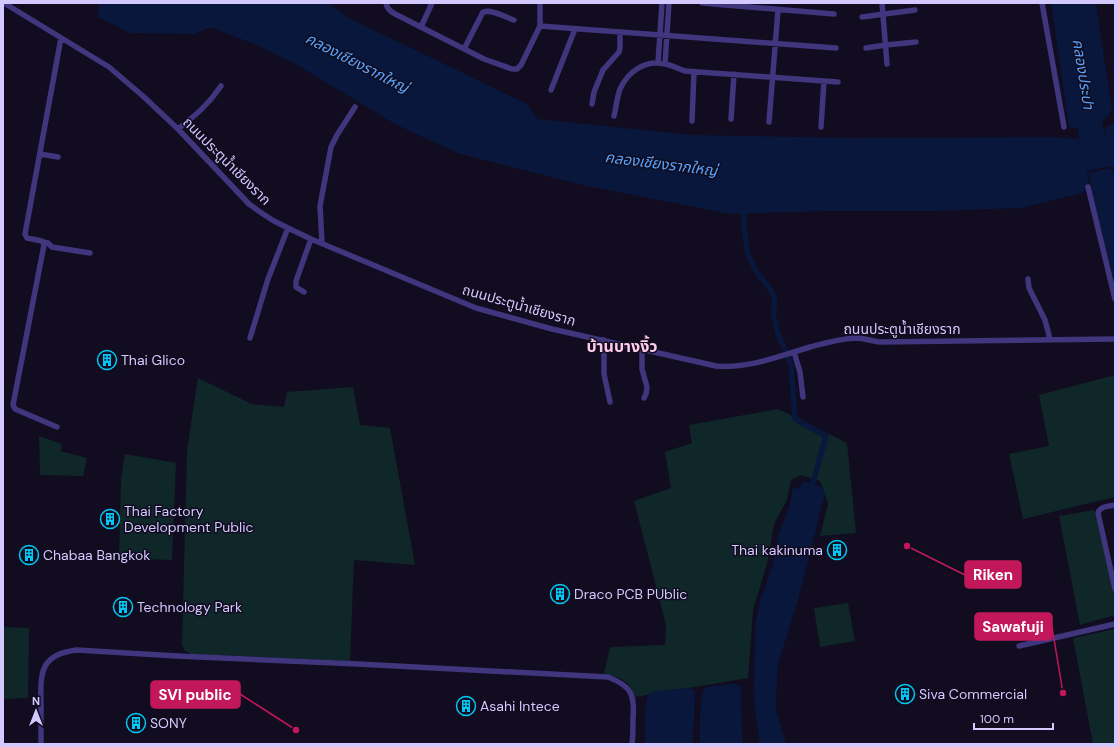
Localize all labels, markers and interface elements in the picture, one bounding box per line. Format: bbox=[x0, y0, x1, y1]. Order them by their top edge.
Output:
water label: คลองเชียงรากใหญ่ bbox=[302, 28, 414, 98]
water label: คลองประปา bbox=[1068, 37, 1099, 112]
street label: ถนนประตูน้ำเชียงราก bbox=[179, 112, 276, 209]
water label: คลองเชียงรากใหญ่ bbox=[604, 147, 720, 181]
street label: ถนนประตูน้ำเชียงราก bbox=[460, 279, 578, 330]
street label: ถนนประตูน้ำเชียงราก bbox=[843, 319, 961, 338]
district label: บ้านบางงิ้ว bbox=[586, 335, 658, 357]
building icon: Thai Glico bbox=[96, 349, 118, 371]
place label: Thai Glico bbox=[121, 351, 185, 369]
place label: Thai Factory Development Public bbox=[124, 502, 254, 536]
building icon: Thai Factory Development Public bbox=[99, 508, 121, 530]
building icon: Thai kakinuma bbox=[826, 539, 848, 561]
place label: Thai kakinuma bbox=[731, 541, 823, 559]
building icon: Chabaa Bangkok bbox=[18, 544, 40, 566]
place label: Chabaa Bangkok bbox=[43, 546, 150, 564]
callout: Riken bbox=[965, 561, 1021, 588]
text: Riken bbox=[973, 565, 1013, 585]
building icon: Draco PCB PUblic bbox=[549, 583, 571, 605]
place label: Draco PCB PUblic bbox=[574, 585, 687, 603]
building icon: Technology Park bbox=[112, 596, 134, 618]
place label: Technology Park bbox=[137, 598, 242, 616]
callout: Sawafuji bbox=[975, 613, 1052, 640]
text: Sawafuji bbox=[982, 617, 1044, 637]
callout: SVI public bbox=[151, 681, 240, 708]
building icon: Siva Commercial bbox=[894, 683, 916, 705]
text: SVI public bbox=[158, 685, 232, 705]
place label: Siva Commercial bbox=[919, 685, 1027, 703]
north arrow bbox=[16, 691, 56, 731]
text: N bbox=[32, 694, 40, 708]
building icon: Asahi Intece bbox=[455, 695, 477, 717]
place label: Asahi Intece bbox=[480, 697, 560, 715]
scale bar bbox=[974, 705, 1053, 731]
text: 100 m bbox=[980, 711, 1014, 727]
building icon: SONY bbox=[125, 712, 147, 734]
place label: SONY bbox=[150, 714, 187, 732]

